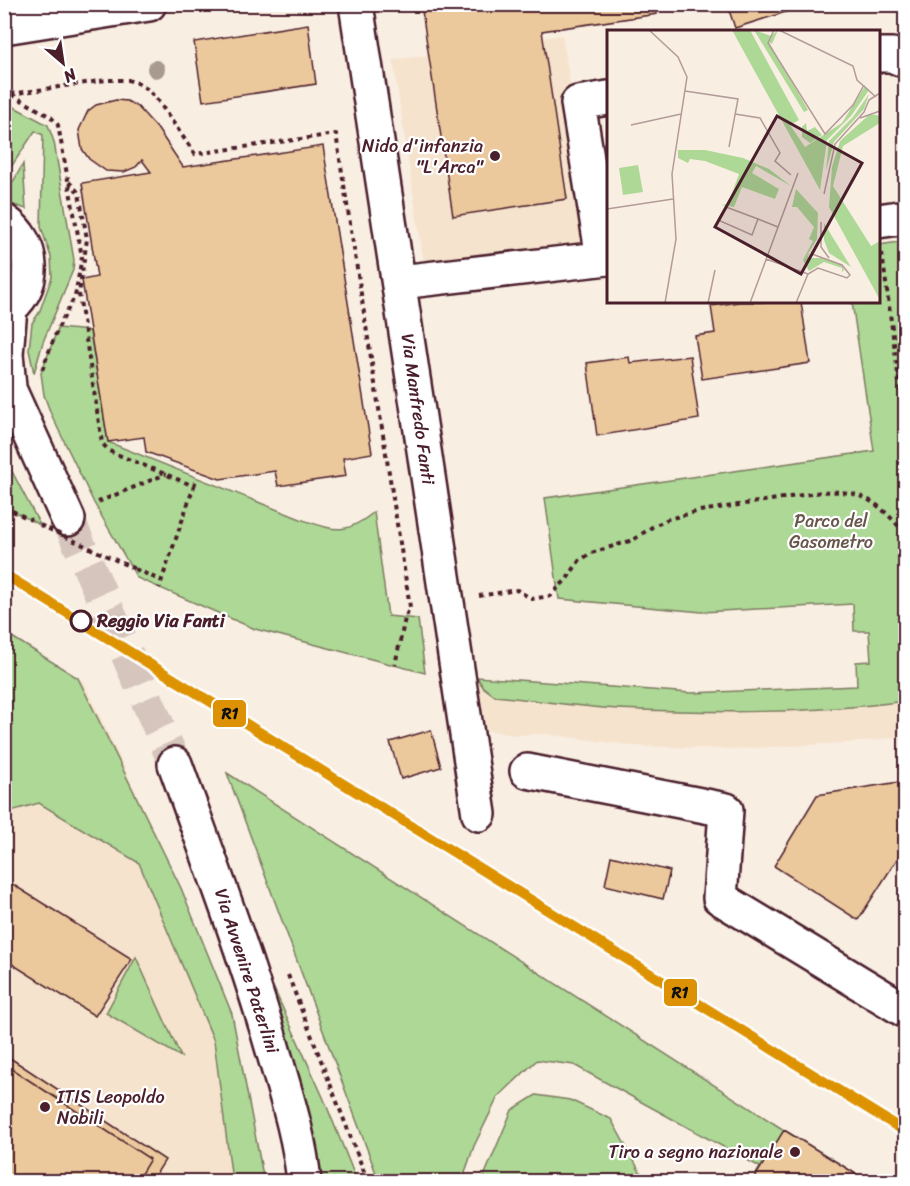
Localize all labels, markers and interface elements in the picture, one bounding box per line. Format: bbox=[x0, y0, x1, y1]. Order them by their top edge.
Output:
inset map bbox=[607, 30, 880, 303]
north arrow bbox=[33, 33, 93, 93]
text: N bbox=[57, 60, 83, 91]
place label: Nido d'infanzia "L'Arca" bbox=[362, 130, 485, 183]
marker: Nido d'infanzia "L'Arca" bbox=[488, 149, 502, 163]
street label: Via Manfredo Fanti bbox=[392, 331, 445, 488]
park label: Parco del Gasometro bbox=[789, 505, 873, 558]
place label: Reggio Via Fanti bbox=[96, 605, 226, 637]
marker: Reggio Via Fanti bbox=[70, 610, 92, 632]
line badge: R1 bbox=[212, 699, 247, 728]
text: R1 bbox=[221, 699, 238, 728]
street label: Via Avvenire Paterlini bbox=[205, 884, 289, 1059]
line badge: R1 bbox=[663, 978, 698, 1007]
text: R1 bbox=[671, 978, 688, 1007]
place label: ITIS Leopoldo Nobili bbox=[56, 1081, 165, 1134]
marker: ITIS Leopoldo Nobili bbox=[38, 1100, 52, 1114]
place label: Tiro a segno nazionale bbox=[608, 1136, 783, 1168]
marker: Tiro a segno nazionale bbox=[788, 1145, 802, 1159]

